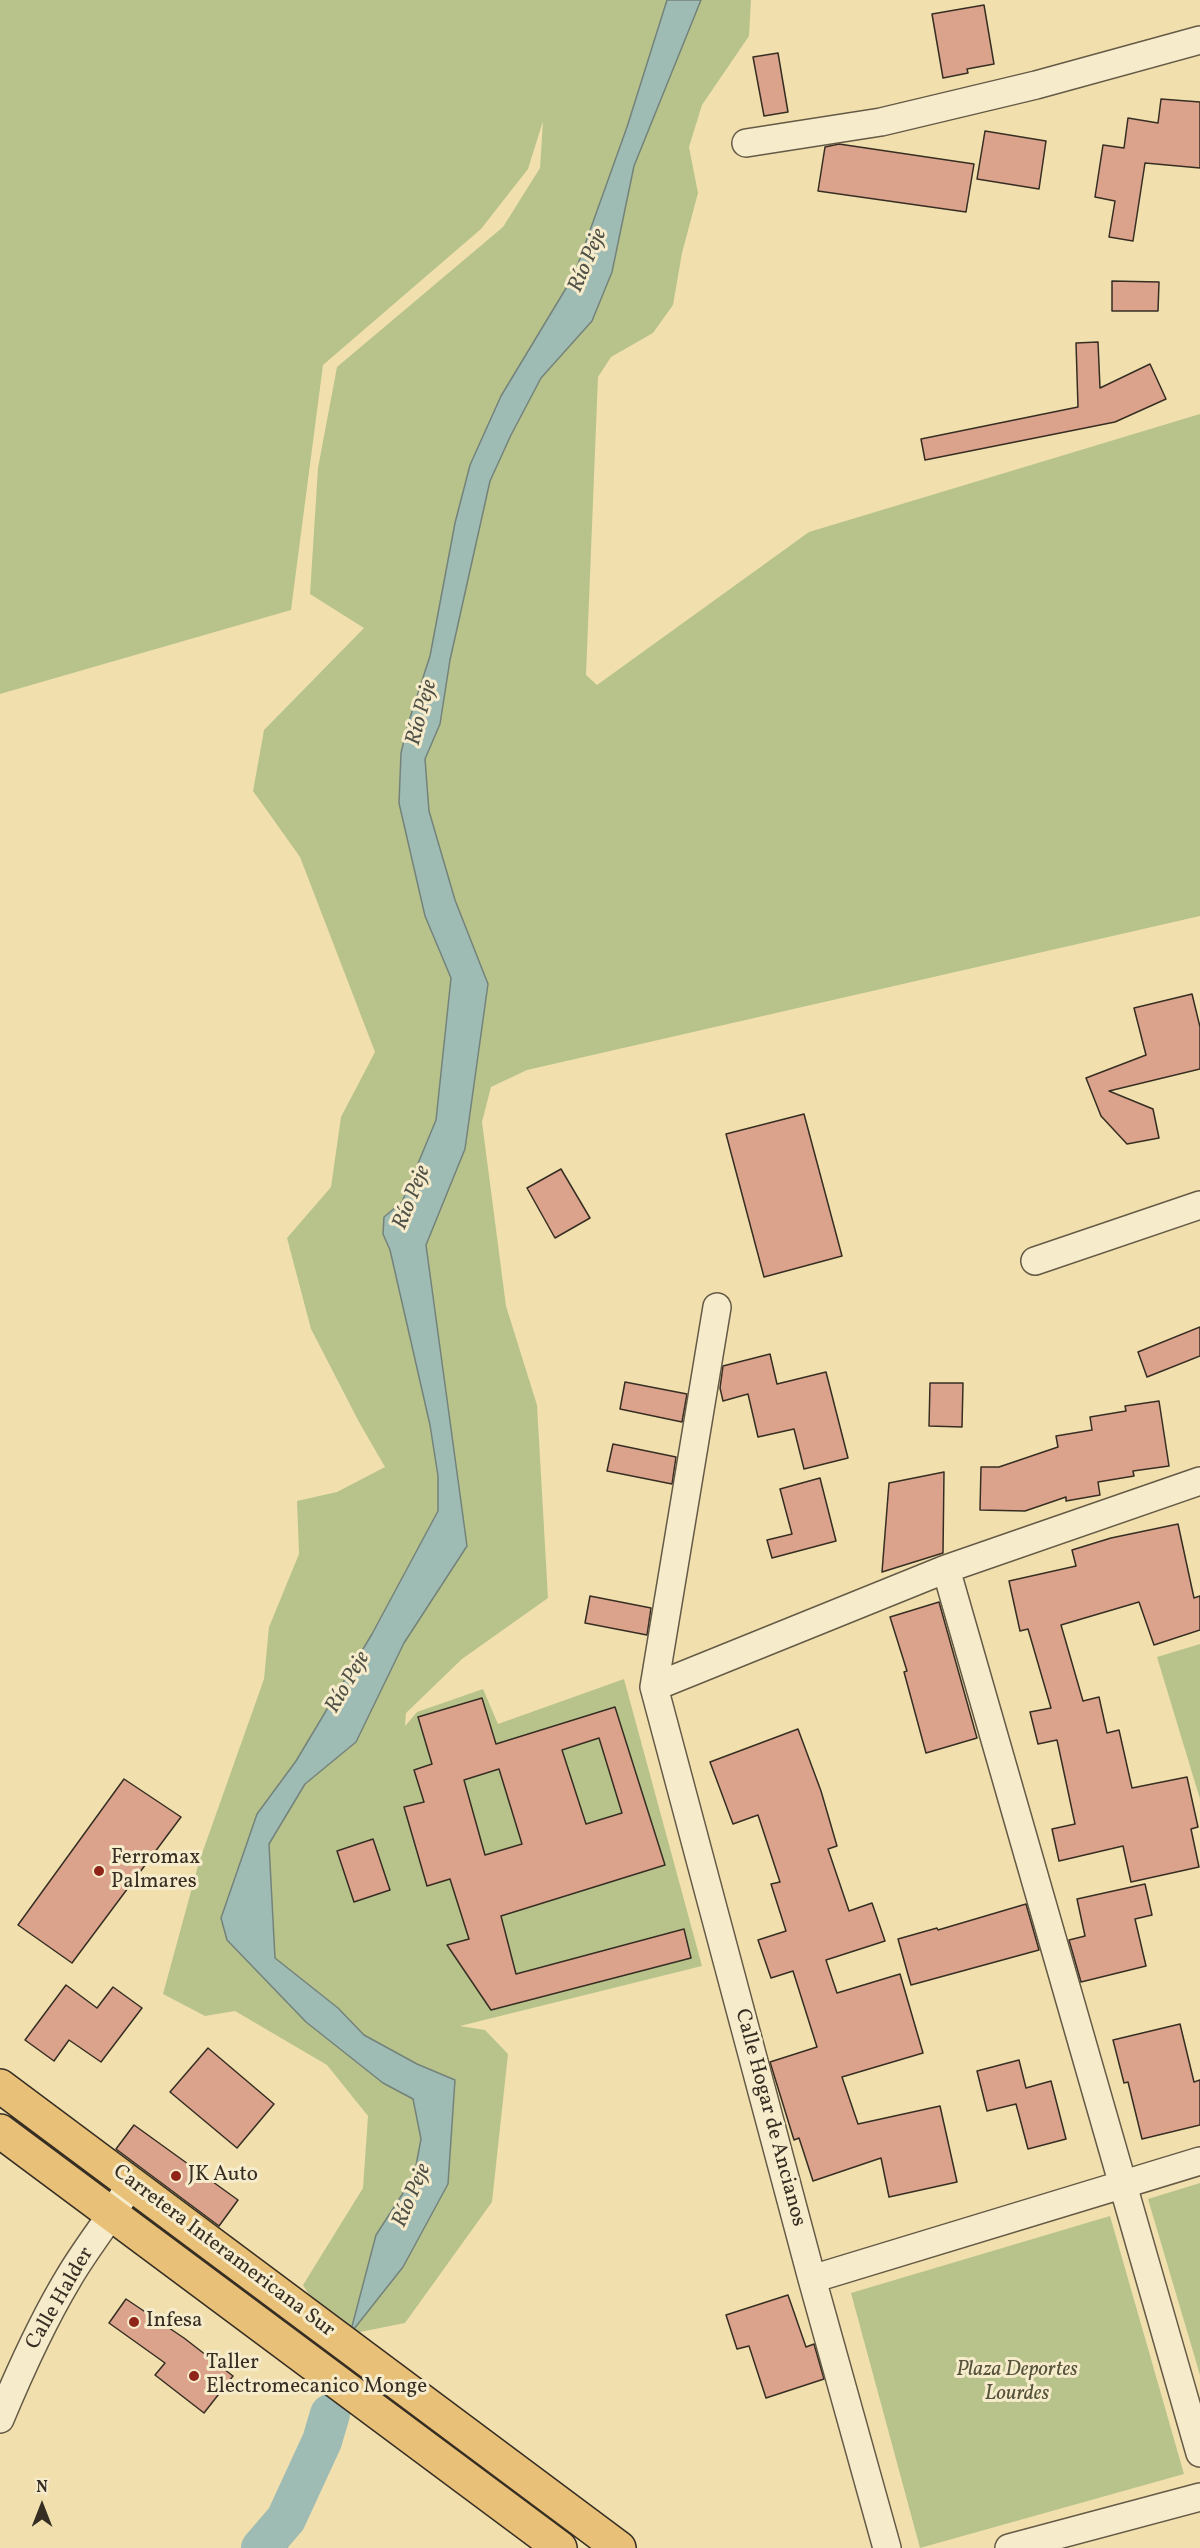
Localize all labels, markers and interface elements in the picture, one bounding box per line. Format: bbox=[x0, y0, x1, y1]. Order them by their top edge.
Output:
water label: Río Peje bbox=[564, 225, 614, 297]
water label: Río Peje bbox=[402, 677, 444, 749]
water label: Río Peje bbox=[388, 1162, 438, 1234]
water label: Río Peje bbox=[321, 1647, 377, 1719]
place label: Ferromax Palmares bbox=[111, 1846, 200, 1896]
marker: Ferromax Palmares bbox=[92, 1864, 106, 1878]
street label: Calle Hogar de Ancianos bbox=[728, 2006, 810, 2230]
street label: Carretera Interamericana Sur bbox=[107, 2160, 339, 2344]
water label: Río Peje bbox=[388, 2160, 438, 2232]
place label: JK Auto bbox=[188, 2163, 258, 2189]
marker: JK Auto bbox=[169, 2169, 183, 2183]
street label: Calle Halder bbox=[22, 2243, 100, 2355]
place label: Infesa bbox=[146, 2309, 203, 2335]
marker: Infesa bbox=[127, 2315, 141, 2329]
place label: Taller Electromecanico Monge bbox=[206, 2351, 427, 2401]
park label: Plaza Deportes Lourdes bbox=[956, 2358, 1078, 2408]
marker: Taller Electromecanico Monge bbox=[187, 2369, 201, 2383]
north arrow bbox=[12, 2476, 72, 2536]
text: N bbox=[36, 2477, 48, 2499]

